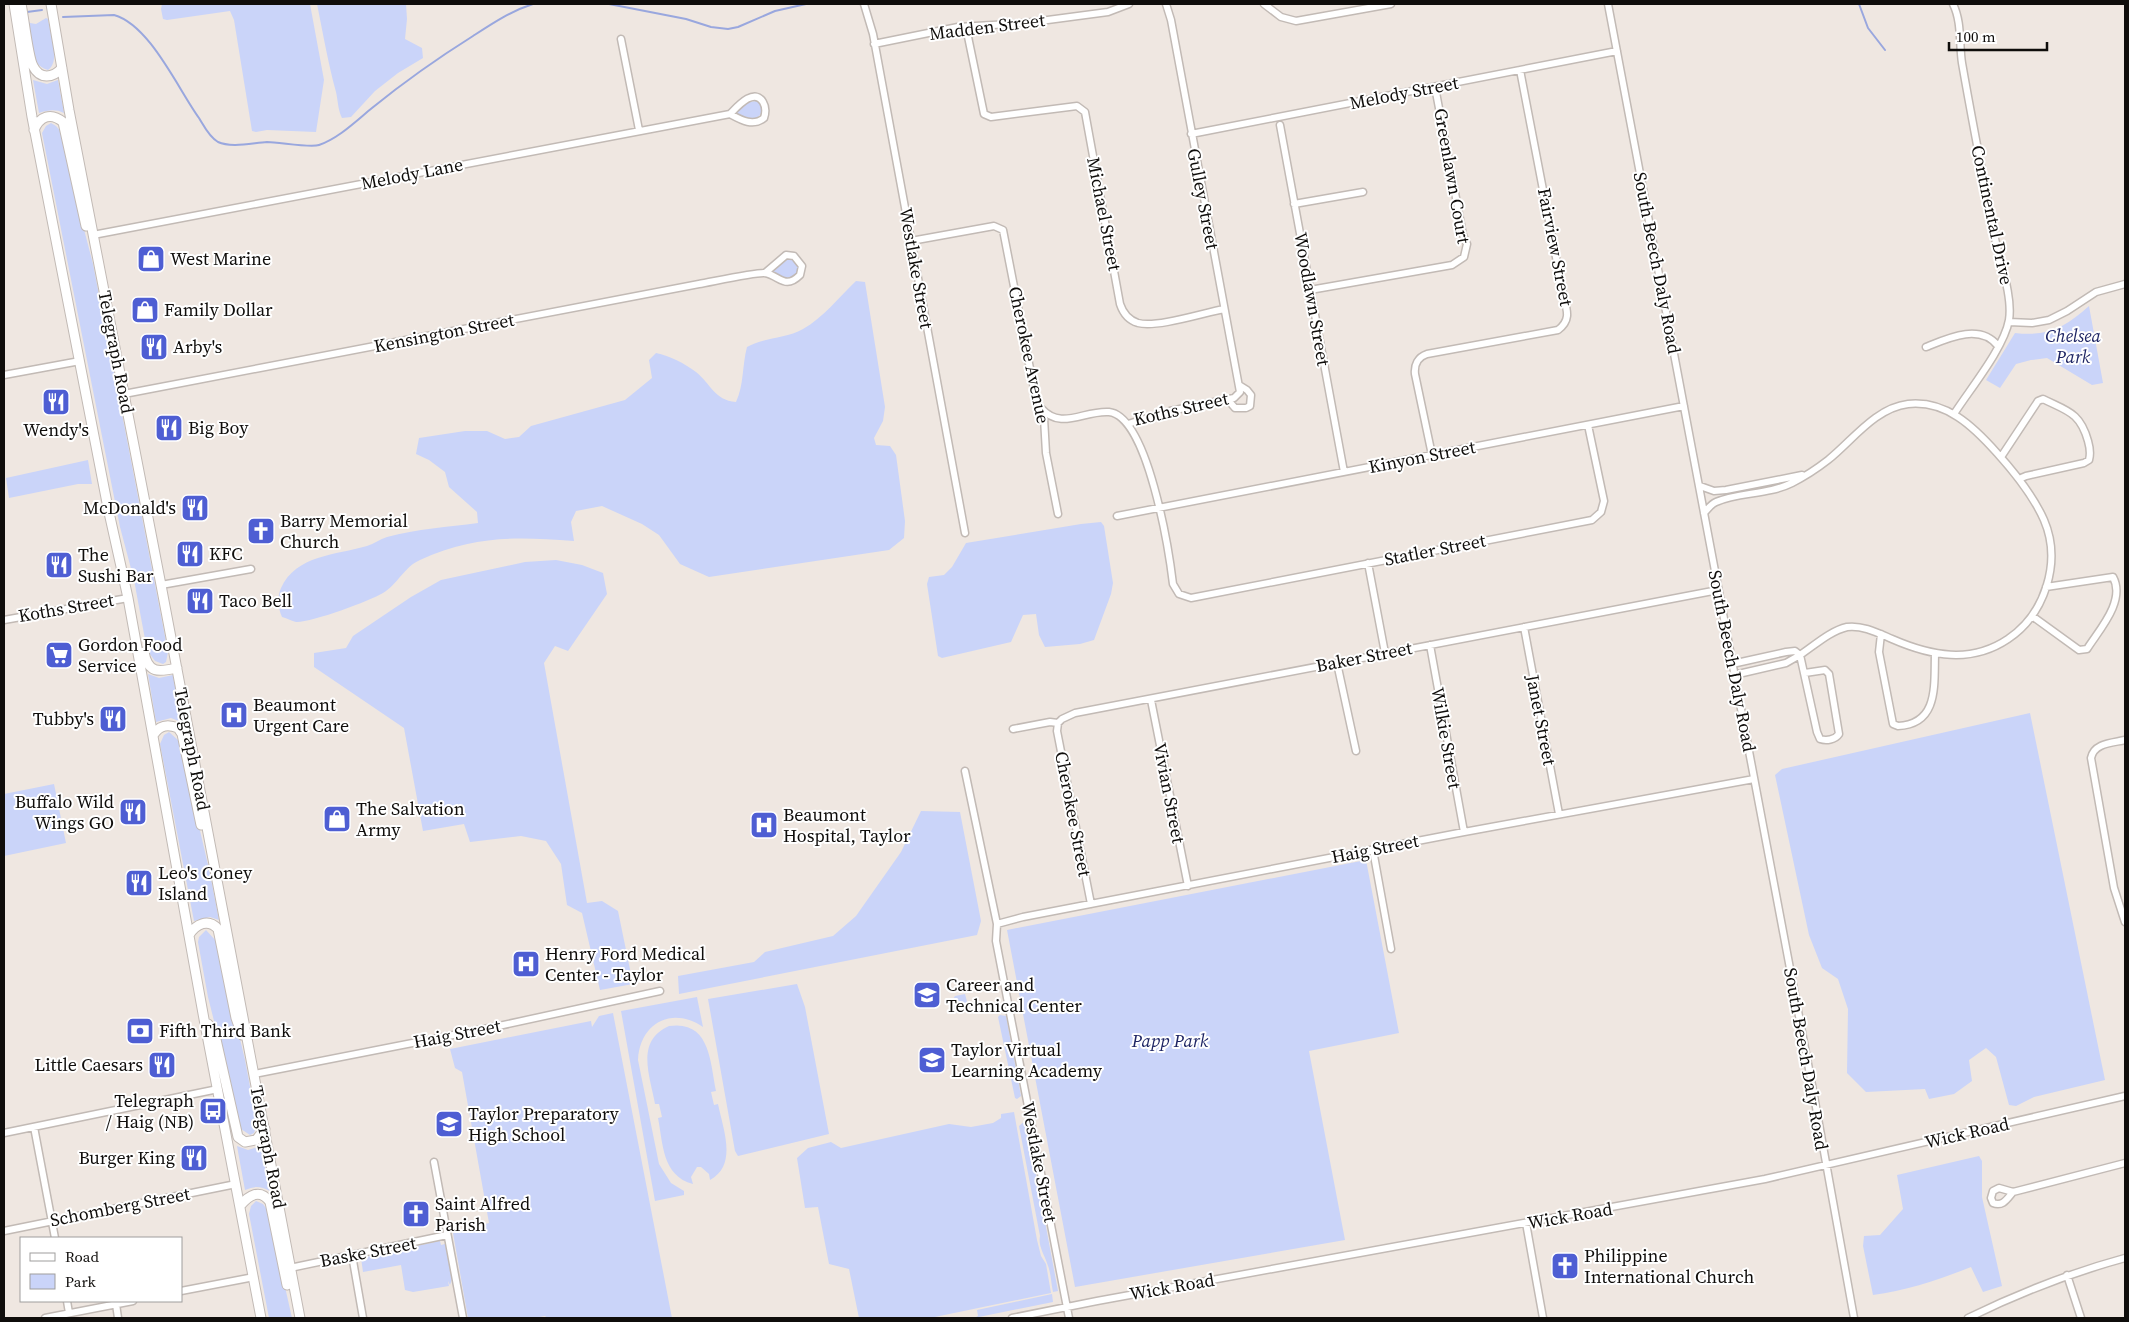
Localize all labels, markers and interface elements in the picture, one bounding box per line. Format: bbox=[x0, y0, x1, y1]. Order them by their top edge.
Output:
street label: Madden Street bbox=[928, 7, 1046, 46]
scale bar bbox=[1949, 20, 2046, 52]
text: 100 m bbox=[1956, 26, 1996, 47]
street label: Melody Street bbox=[1347, 70, 1460, 115]
street label: Greenlawn Court bbox=[1428, 106, 1477, 246]
street label: Continental Drive bbox=[1965, 143, 2019, 287]
street label: Gulley Street bbox=[1181, 146, 1226, 252]
street label: Melody Lane bbox=[359, 151, 465, 196]
street label: Michael Street bbox=[1081, 155, 1128, 273]
street label: South Beech Daly Road bbox=[1628, 170, 1687, 356]
street label: Fairview Street bbox=[1532, 186, 1579, 308]
street label: Westlake Street bbox=[894, 205, 939, 331]
street label: Woodlawn Street bbox=[1288, 230, 1337, 368]
shop icon: West Marine bbox=[136, 244, 166, 274]
place label: West Marine bbox=[170, 246, 271, 271]
street label: Cherokee Avenue bbox=[1003, 284, 1056, 426]
street label: Telegraph Road bbox=[92, 288, 141, 416]
shop icon: Family Dollar bbox=[130, 295, 160, 325]
place label: Family Dollar bbox=[164, 297, 273, 322]
street label: Kensington Street bbox=[372, 307, 516, 358]
park label: Chelsea Park bbox=[2045, 323, 2101, 369]
restaurant icon: Arby's bbox=[139, 332, 169, 362]
place label: Arby's bbox=[173, 334, 223, 359]
street label: Koths Street bbox=[1131, 385, 1231, 432]
restaurant icon: Wendy's bbox=[41, 387, 71, 417]
restaurant icon: Big Boy bbox=[154, 413, 184, 443]
place label: Big Boy bbox=[188, 415, 249, 440]
place label: Wendy's bbox=[23, 417, 89, 442]
street label: Kinyon Street bbox=[1366, 434, 1477, 479]
restaurant icon: McDonald's bbox=[180, 493, 210, 523]
place label: McDonald's bbox=[83, 495, 176, 520]
place label: Barry Memorial Church bbox=[280, 508, 408, 554]
church icon: Barry Memorial Church bbox=[246, 516, 276, 546]
street label: Statler Street bbox=[1382, 527, 1488, 572]
restaurant icon: KFC bbox=[175, 539, 205, 569]
place label: KFC bbox=[209, 541, 243, 566]
place label: The Sushi Bar bbox=[78, 542, 154, 588]
restaurant icon: The Sushi Bar bbox=[44, 550, 74, 580]
street label: South Beech Daly Road bbox=[1703, 568, 1762, 754]
restaurant icon: Taco Bell bbox=[185, 586, 215, 616]
street label: Koths Street bbox=[16, 587, 116, 628]
place label: Taco Bell bbox=[219, 588, 292, 613]
place label: Gordon Food Service bbox=[78, 632, 182, 678]
street label: Baker Street bbox=[1314, 635, 1414, 678]
supermarket icon: Gordon Food Service bbox=[44, 640, 74, 670]
street label: Janet Street bbox=[1520, 671, 1563, 768]
street label: Telegraph Road bbox=[168, 685, 217, 813]
street label: Wilkie Street bbox=[1425, 685, 1468, 791]
place label: Beaumont Urgent Care bbox=[253, 692, 349, 738]
hospital icon: Beaumont Urgent Care bbox=[219, 700, 249, 730]
restaurant icon: Tubby's bbox=[98, 704, 128, 734]
place label: Tubby's bbox=[33, 706, 94, 731]
street label: Vivian Street bbox=[1148, 741, 1192, 845]
street label: Cherokee Street bbox=[1049, 749, 1098, 879]
place label: Buffalo Wild Wings GO bbox=[15, 789, 114, 835]
place label: The Salvation Army bbox=[356, 796, 465, 842]
restaurant icon: Buffalo Wild Wings GO bbox=[118, 797, 148, 827]
place label: Beaumont Hospital, Taylor bbox=[783, 802, 911, 848]
shop icon: The Salvation Army bbox=[322, 804, 352, 834]
hospital icon: Beaumont Hospital, Taylor bbox=[749, 810, 779, 840]
street label: Haig Street bbox=[1329, 828, 1421, 869]
place label: Leo's Coney Island bbox=[158, 860, 253, 906]
restaurant icon: Leo's Coney Island bbox=[124, 868, 154, 898]
place label: Henry Ford Medical Center - Taylor bbox=[545, 941, 705, 987]
hospital icon: Henry Ford Medical Center - Taylor bbox=[511, 949, 541, 979]
street label: South Beech Daly Road bbox=[1778, 966, 1835, 1152]
place label: Career and Technical Center bbox=[946, 972, 1082, 1018]
school or university icon: Career and Technical Center bbox=[912, 980, 942, 1010]
street label: Haig Street bbox=[411, 1013, 503, 1054]
bank icon: Fifth Third Bank bbox=[125, 1016, 155, 1046]
place label: Fifth Third Bank bbox=[159, 1018, 291, 1043]
park label: Papp Park bbox=[1131, 1028, 1209, 1053]
place label: Taylor Virtual Learning Academy bbox=[951, 1037, 1103, 1083]
school or university icon: Taylor Virtual Learning Academy bbox=[917, 1045, 947, 1075]
restaurant icon: Little Caesars bbox=[147, 1050, 177, 1080]
place label: Little Caesars bbox=[34, 1052, 143, 1077]
street label: Telegraph Road bbox=[244, 1083, 293, 1211]
place label: Telegraph / Haig (NB) bbox=[106, 1088, 194, 1134]
bus stop icon: Telegraph / Haig (NB) bbox=[198, 1096, 228, 1126]
street label: Westlake Street bbox=[1016, 1099, 1063, 1225]
place label: Taylor Preparatory High School bbox=[468, 1101, 620, 1147]
school or university icon: Taylor Preparatory High School bbox=[434, 1109, 464, 1139]
street label: Wick Road bbox=[1922, 1111, 2011, 1154]
restaurant icon: Burger King bbox=[179, 1143, 209, 1173]
place label: Burger King bbox=[78, 1145, 175, 1170]
street label: Schomberg Street bbox=[48, 1181, 192, 1232]
place label: Saint Alfred Parish bbox=[435, 1191, 530, 1237]
street label: Wick Road bbox=[1526, 1196, 1614, 1235]
church icon: Saint Alfred Parish bbox=[401, 1199, 431, 1229]
street label: Baske Street bbox=[318, 1230, 418, 1273]
legend bbox=[20, 1237, 182, 1302]
place label: Philippine International Church bbox=[1584, 1243, 1755, 1289]
text: Road bbox=[65, 1246, 99, 1267]
church icon: Philippine International Church bbox=[1550, 1251, 1580, 1281]
street label: Wick Road bbox=[1128, 1267, 1216, 1306]
text: Park bbox=[65, 1271, 97, 1292]

